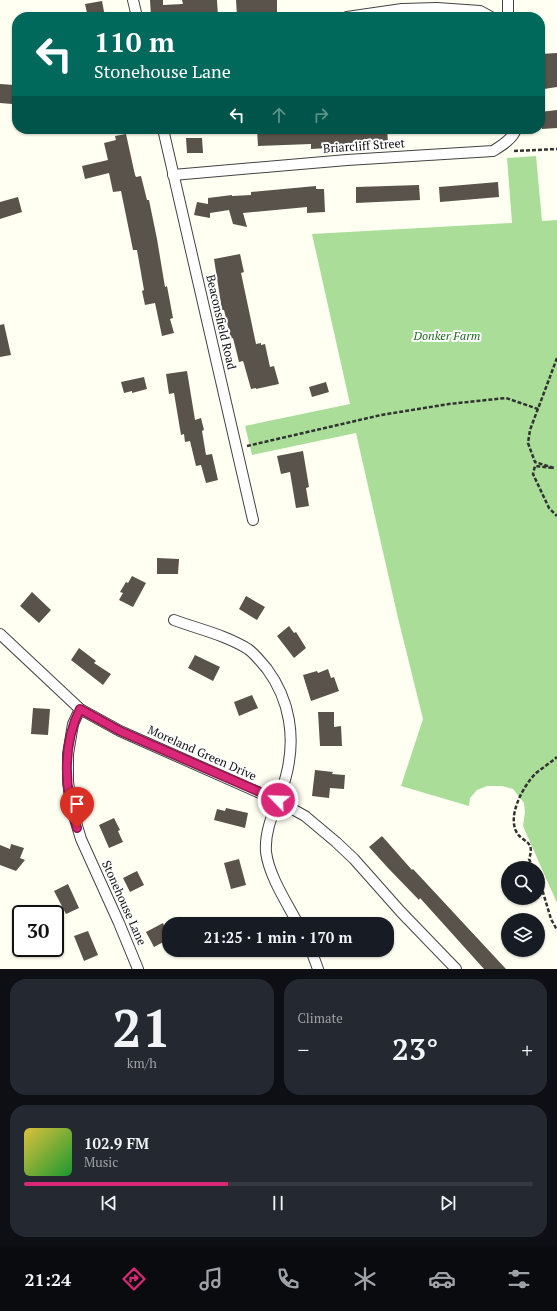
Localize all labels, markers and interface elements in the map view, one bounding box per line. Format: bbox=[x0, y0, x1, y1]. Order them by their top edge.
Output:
text: 110 m bbox=[94, 23, 175, 60]
icon: left bbox=[28, 28, 80, 80]
text: Stonehouse Lane bbox=[94, 59, 231, 83]
icon: left bbox=[226, 104, 248, 126]
icon: ahead bbox=[268, 104, 290, 126]
icon: right bbox=[310, 104, 332, 126]
street label: Briarcliff Street bbox=[322, 135, 406, 156]
street label: Beaconsfield Road bbox=[203, 273, 240, 371]
park label: Donker Farm bbox=[413, 328, 480, 343]
street label: Moreland Green Drive bbox=[145, 722, 259, 783]
position arrow bbox=[257, 779, 299, 821]
pin bbox=[60, 787, 94, 828]
icon: arrive bbox=[66, 793, 88, 815]
street label: Stonehouse Lane bbox=[99, 858, 150, 948]
map controls bbox=[501, 861, 545, 957]
button: search bbox=[501, 861, 545, 905]
speed limit sign: 30 bbox=[12, 905, 64, 957]
button: layers bbox=[501, 913, 545, 957]
text: 21:25 · 1 min · 170 m bbox=[204, 927, 352, 947]
text: 21 bbox=[112, 993, 171, 1062]
text: Climate bbox=[298, 1009, 343, 1027]
text: 23° bbox=[392, 1029, 438, 1069]
text: − bbox=[298, 1035, 309, 1064]
text: + bbox=[521, 1035, 533, 1064]
text: km/h bbox=[127, 1054, 157, 1072]
text: 102.9 FM bbox=[84, 1133, 149, 1153]
text: Music bbox=[84, 1153, 118, 1171]
icon: previous bbox=[98, 1192, 120, 1214]
icon: pause bbox=[267, 1192, 289, 1214]
icon: next bbox=[437, 1192, 459, 1214]
icon: directions bbox=[120, 1265, 148, 1293]
icon: music bbox=[197, 1265, 225, 1293]
icon: phone bbox=[274, 1265, 302, 1293]
icon: climate bbox=[351, 1265, 379, 1293]
icon: car bbox=[428, 1265, 456, 1293]
icon: filters bbox=[505, 1265, 533, 1293]
text: 21:24 bbox=[24, 1267, 71, 1291]

